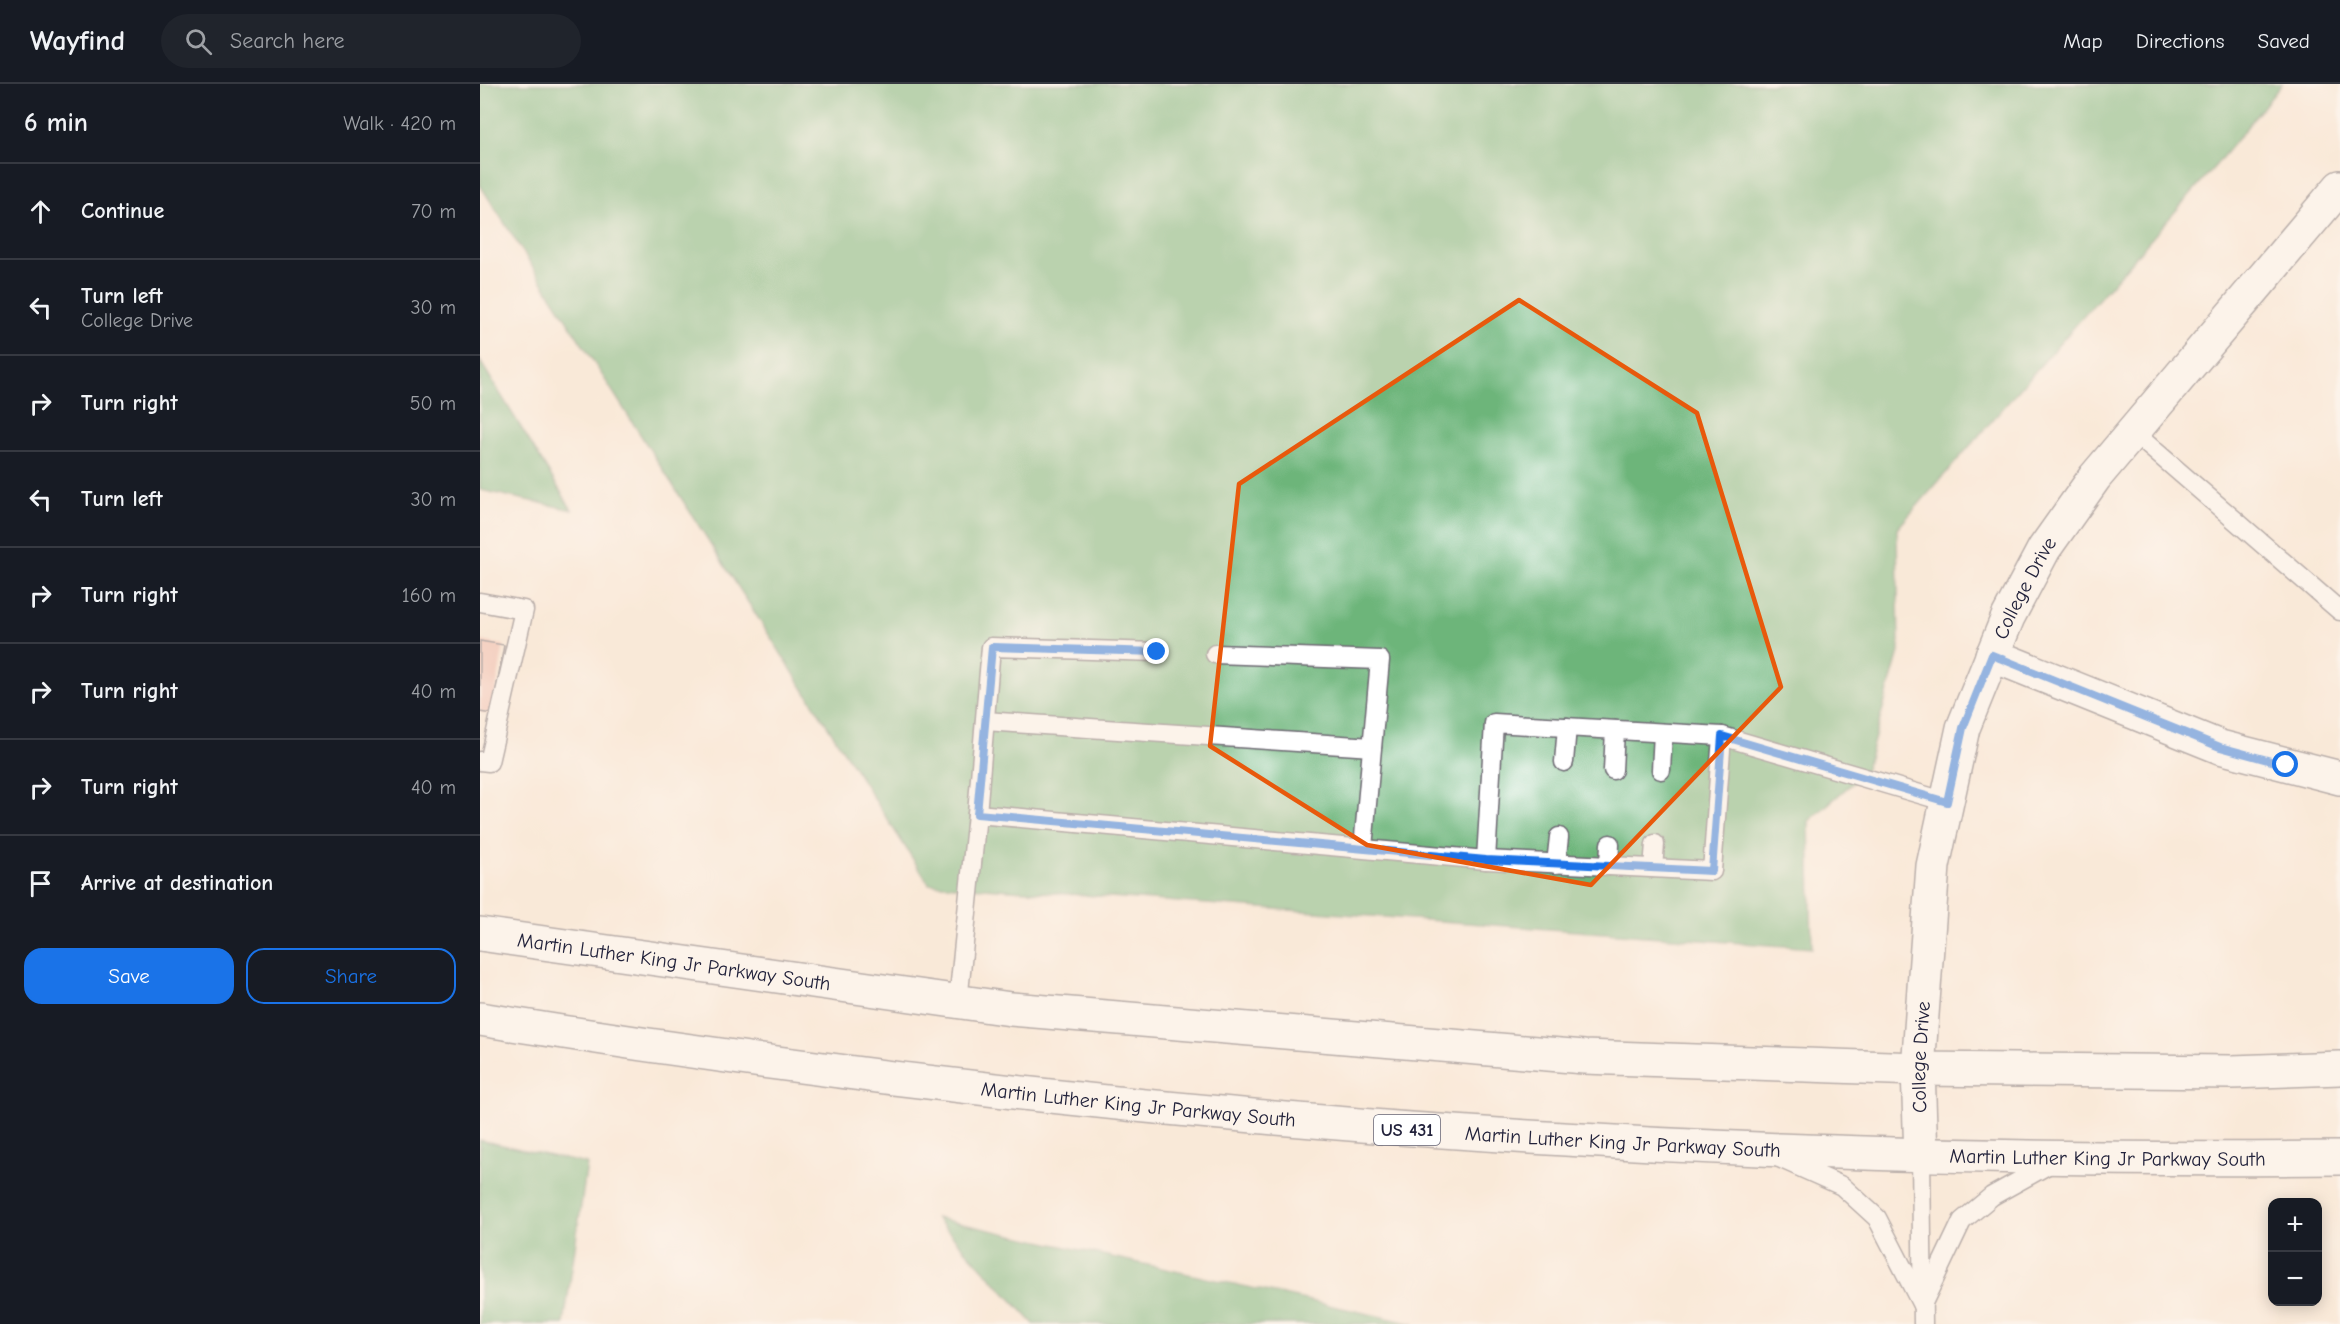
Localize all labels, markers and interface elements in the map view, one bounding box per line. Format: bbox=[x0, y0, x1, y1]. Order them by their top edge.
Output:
search box bbox=[161, 14, 581, 68]
text: Wayfind bbox=[30, 25, 125, 57]
icon: search bbox=[182, 25, 215, 58]
text: Search here bbox=[230, 28, 345, 54]
text: Map bbox=[2063, 29, 2103, 53]
text: Directions bbox=[2136, 29, 2225, 53]
text: Saved bbox=[2258, 29, 2310, 53]
text: 6 min bbox=[24, 108, 88, 138]
text: Walk · 420 m bbox=[343, 112, 456, 135]
icon: ahead bbox=[24, 195, 57, 228]
text: Continue bbox=[81, 198, 164, 224]
text: 70 m bbox=[411, 200, 456, 223]
text: Turn left bbox=[81, 283, 163, 309]
icon: left bbox=[24, 291, 57, 324]
text: 30 m bbox=[410, 296, 456, 319]
text: College Drive bbox=[81, 309, 193, 332]
icon: right bbox=[24, 387, 57, 420]
text: Turn right bbox=[81, 390, 178, 416]
text: 50 m bbox=[410, 392, 456, 415]
icon: left bbox=[24, 483, 57, 516]
text: Turn left bbox=[81, 486, 163, 512]
text: 30 m bbox=[410, 488, 456, 511]
street label: College Drive bbox=[1989, 532, 2061, 643]
icon: right bbox=[24, 579, 57, 612]
text: Turn right bbox=[81, 582, 178, 608]
text: 160 m bbox=[402, 584, 456, 607]
route end bbox=[1143, 638, 1169, 664]
icon: right bbox=[24, 675, 57, 708]
text: Turn right bbox=[81, 678, 178, 704]
text: 40 m bbox=[411, 680, 456, 703]
route start bbox=[2272, 751, 2298, 777]
icon: right bbox=[24, 771, 57, 804]
text: Turn right bbox=[81, 774, 178, 800]
text: 40 m bbox=[411, 776, 456, 799]
icon: arrive bbox=[24, 867, 57, 900]
text: Arrive at destination bbox=[81, 870, 273, 896]
street label: Martin Luther King Jr Parkway South bbox=[516, 928, 832, 995]
button: Save bbox=[24, 948, 234, 1004]
button: Share bbox=[246, 948, 456, 1004]
street label: College Drive bbox=[1907, 1000, 1935, 1113]
street label: Martin Luther King Jr Parkway South bbox=[980, 1077, 1297, 1132]
road number: US 431 bbox=[1374, 1115, 1440, 1145]
street label: Martin Luther King Jr Parkway South bbox=[1464, 1122, 1781, 1162]
street label: Martin Luther King Jr Parkway South bbox=[1949, 1144, 2266, 1171]
map controls bbox=[2268, 1198, 2322, 1306]
button: + bbox=[2268, 1198, 2322, 1252]
button: − bbox=[2268, 1252, 2322, 1306]

